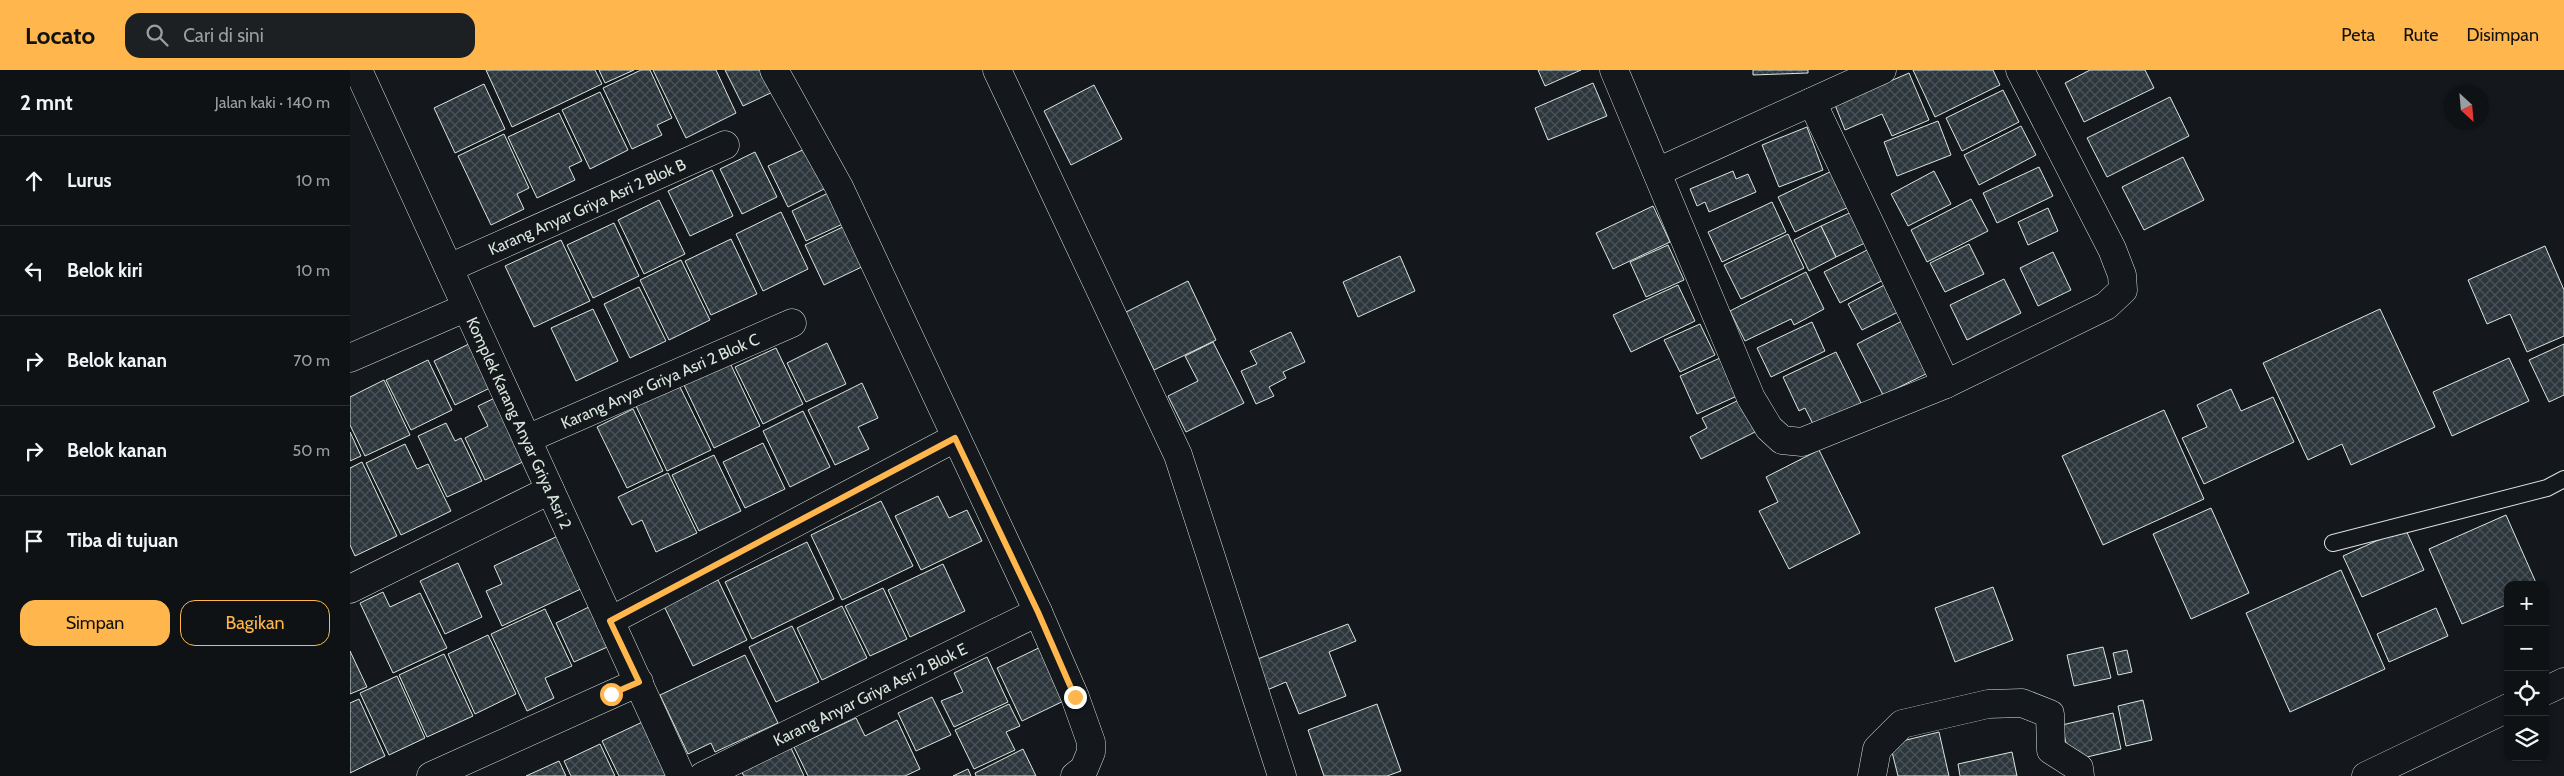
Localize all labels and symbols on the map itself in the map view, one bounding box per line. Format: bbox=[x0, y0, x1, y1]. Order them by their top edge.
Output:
north arrow bbox=[2444, 85, 2489, 130]
street label: Karang Anyar Griya Asri 2 Blok B bbox=[485, 154, 689, 259]
street label: Komplek Karang Anyar Griya Asri 2 bbox=[463, 314, 576, 532]
street label: Karang Anyar Griya Asri 2 Blok C bbox=[558, 329, 762, 433]
street label: Karang Anyar Griya Asri 2 Blok E bbox=[770, 639, 970, 750]
route start bbox=[600, 683, 623, 706]
route end bbox=[1064, 686, 1087, 709]

